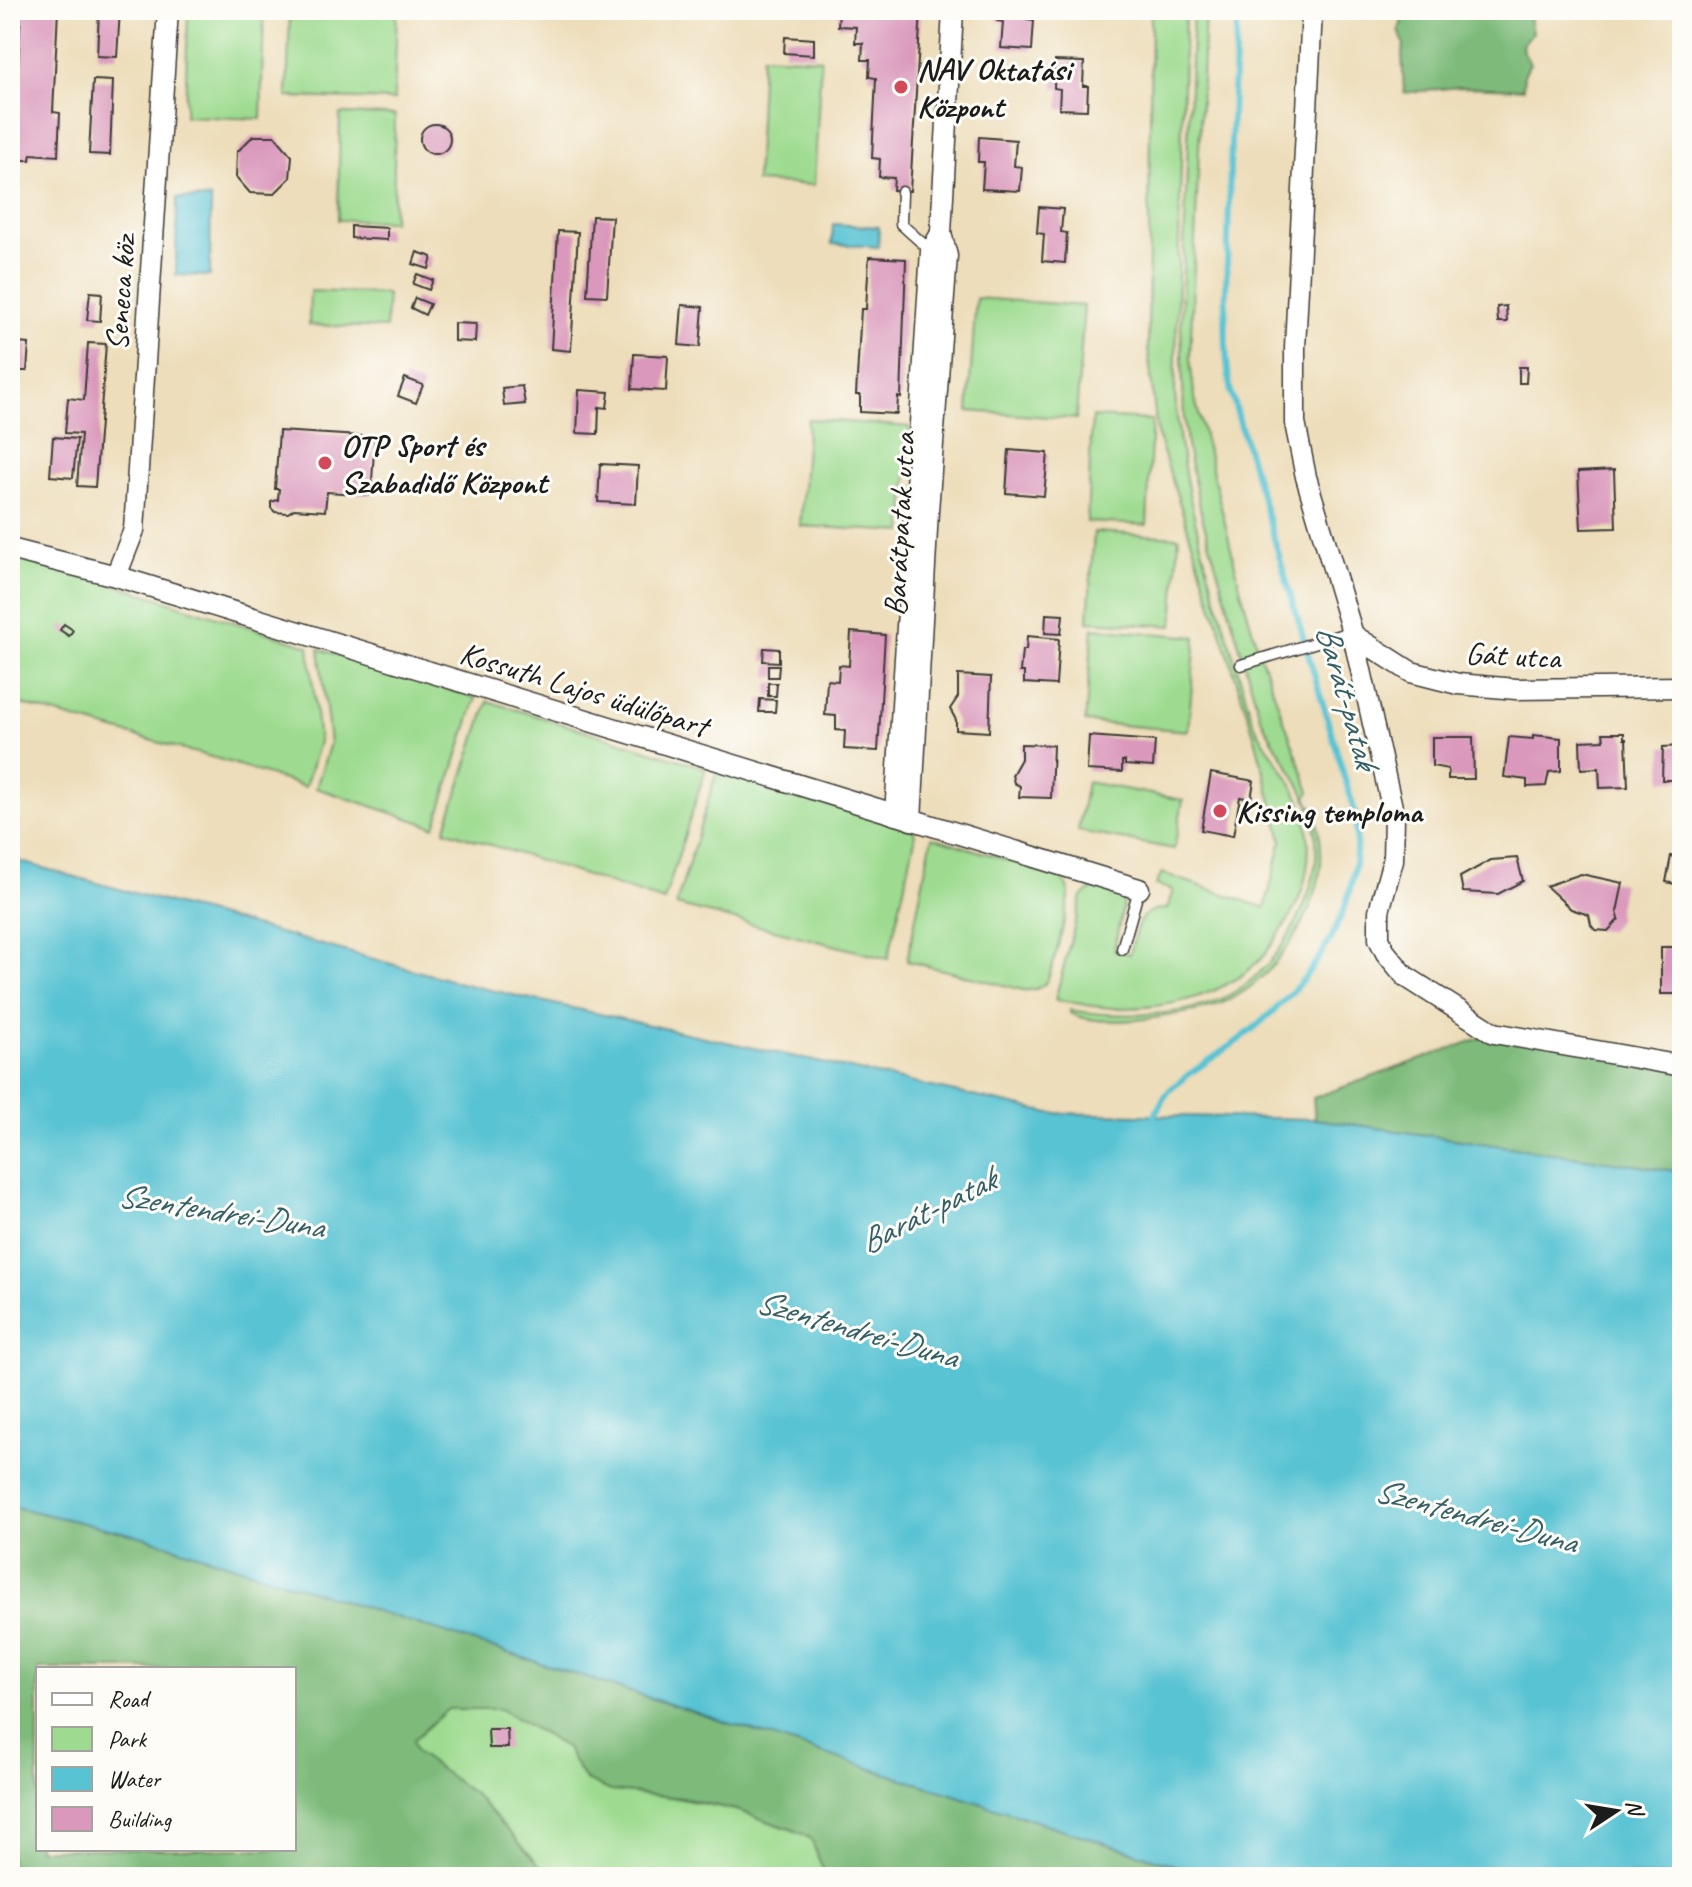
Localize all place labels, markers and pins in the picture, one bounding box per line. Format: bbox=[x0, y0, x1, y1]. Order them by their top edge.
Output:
place label: NAV Oktatási Központ bbox=[917, 49, 1074, 127]
marker: NAV Oktatási Központ bbox=[892, 78, 910, 96]
place label: OTP Sport és Szabadidő Központ bbox=[341, 425, 550, 503]
marker: OTP Sport és Szabadidő Központ bbox=[316, 454, 334, 472]
place label: Kissing temploma bbox=[1236, 791, 1425, 832]
marker: Kissing temploma bbox=[1211, 802, 1229, 820]

